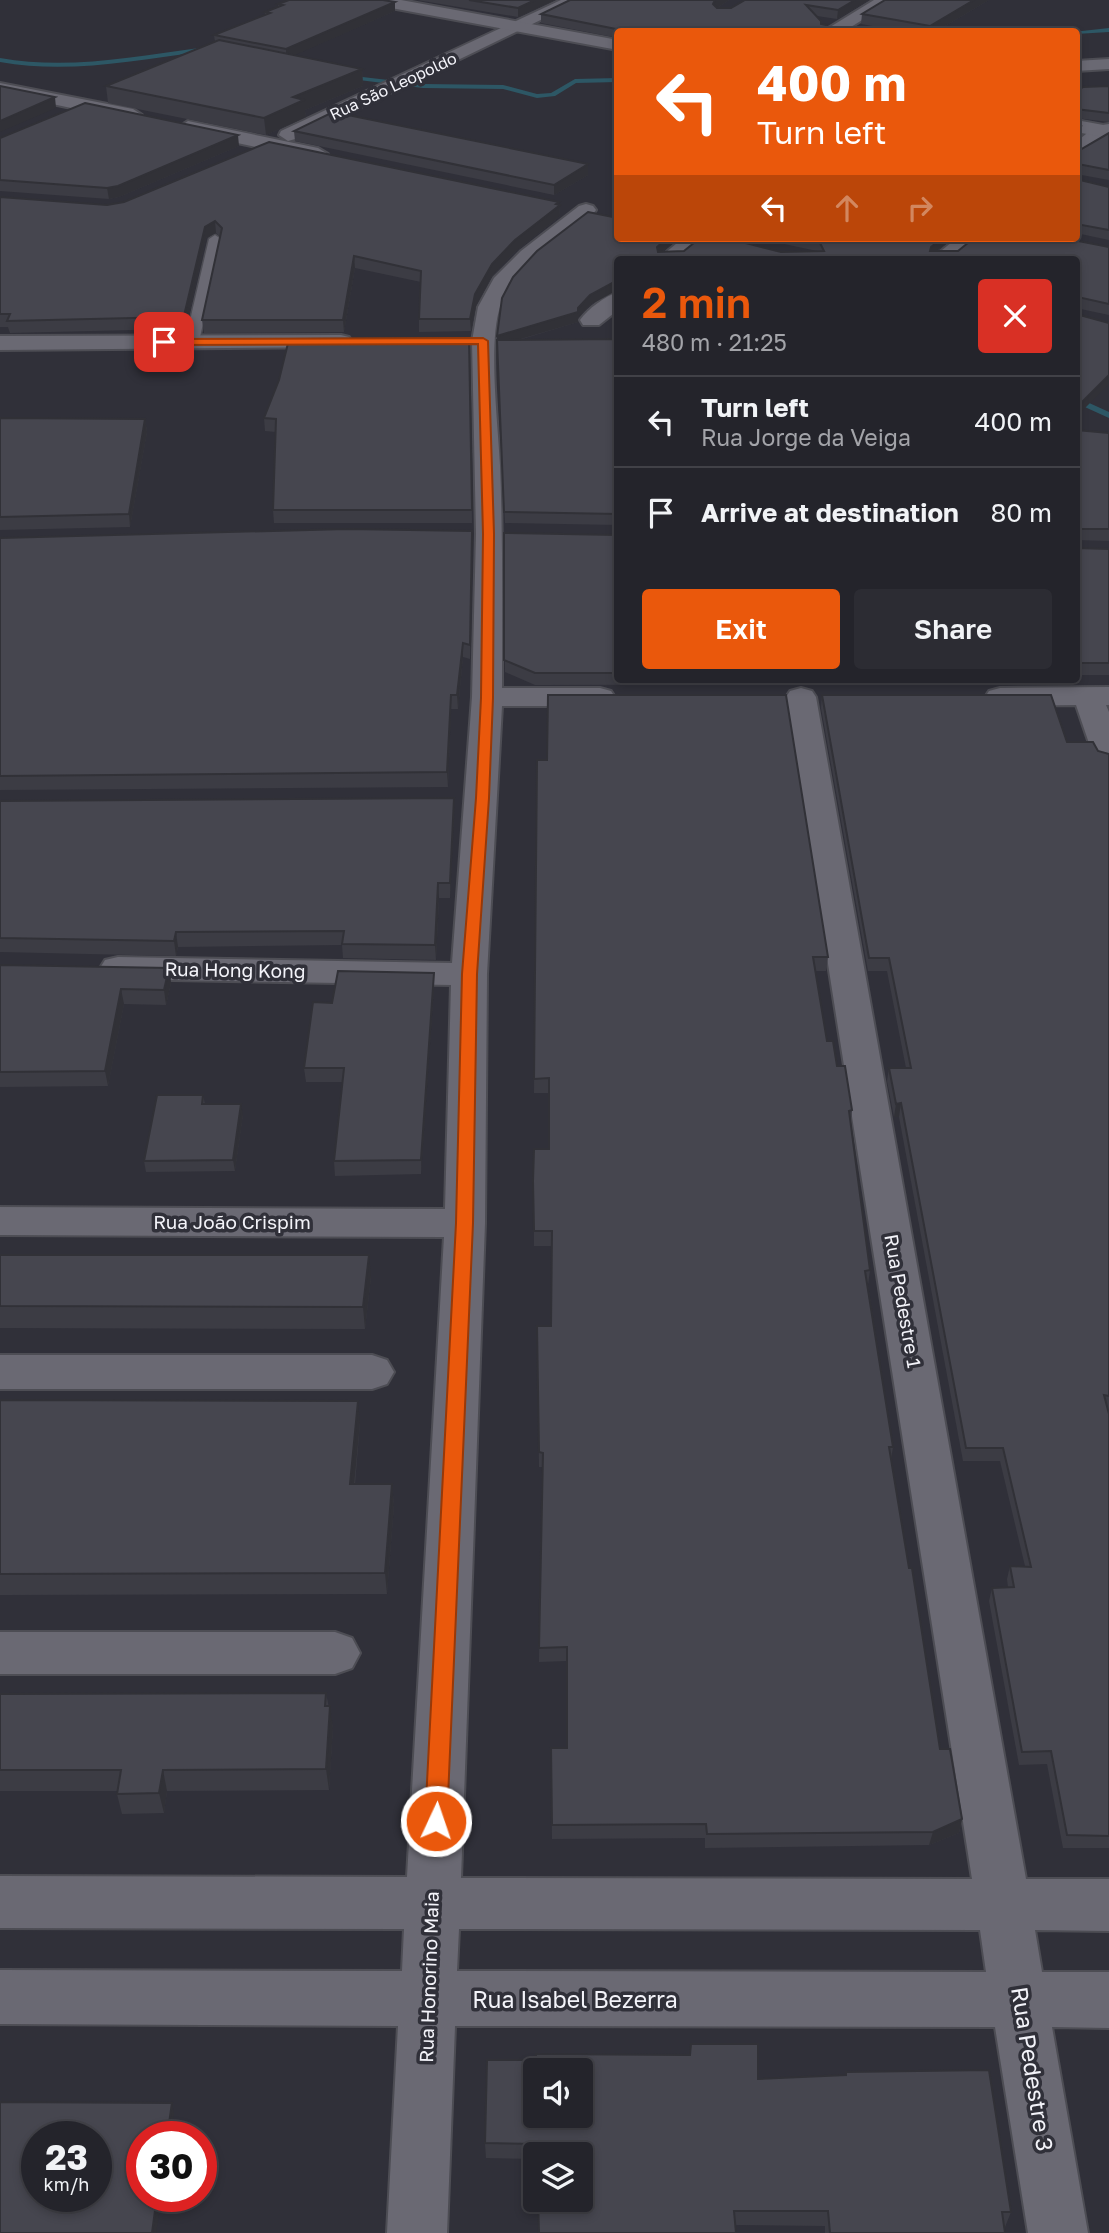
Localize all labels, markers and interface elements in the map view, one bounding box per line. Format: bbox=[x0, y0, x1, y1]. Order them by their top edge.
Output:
street label: Rua São Leopoldo bbox=[326, 48, 460, 124]
text: 400 m bbox=[757, 53, 906, 112]
icon: left bbox=[642, 56, 733, 147]
text: Turn left bbox=[757, 113, 886, 151]
icon: left bbox=[755, 189, 793, 227]
icon: ahead bbox=[828, 189, 866, 227]
icon: right bbox=[901, 189, 939, 227]
text: 2 min bbox=[642, 277, 751, 327]
button: close bbox=[978, 279, 1052, 353]
pin bbox=[134, 312, 194, 372]
icon: arrive bbox=[145, 323, 183, 361]
text: 480 m · 21:25 bbox=[642, 328, 787, 356]
text: Turn left bbox=[701, 392, 809, 423]
icon: left bbox=[642, 403, 680, 441]
text: 400 m bbox=[974, 406, 1052, 437]
text: Rua Jorge da Veiga bbox=[701, 423, 911, 451]
icon: arrive bbox=[642, 494, 680, 532]
text: Arrive at destination bbox=[701, 497, 959, 528]
text: 80 m bbox=[991, 497, 1052, 528]
button: Exit bbox=[642, 589, 840, 669]
button: Share bbox=[854, 589, 1052, 669]
street label: Rua Hong Kong bbox=[164, 957, 306, 982]
street label: Rua João Crispim bbox=[153, 1210, 311, 1233]
street label: Rua Pedestre 1 bbox=[880, 1232, 927, 1370]
position arrow bbox=[399, 1784, 473, 1858]
street label: Rua Honorino Maia bbox=[414, 1891, 443, 2063]
street label: Rua Isabel Bezerra bbox=[472, 1985, 678, 2013]
street label: Rua Pedestre 3 bbox=[1006, 1985, 1060, 2153]
map controls bbox=[523, 2058, 593, 2212]
button: sound bbox=[523, 2058, 593, 2128]
speed limit sign: 30 bbox=[126, 2121, 217, 2212]
text: 23 bbox=[45, 2136, 88, 2178]
button: layers bbox=[523, 2142, 593, 2212]
text: km/h bbox=[44, 2173, 89, 2195]

